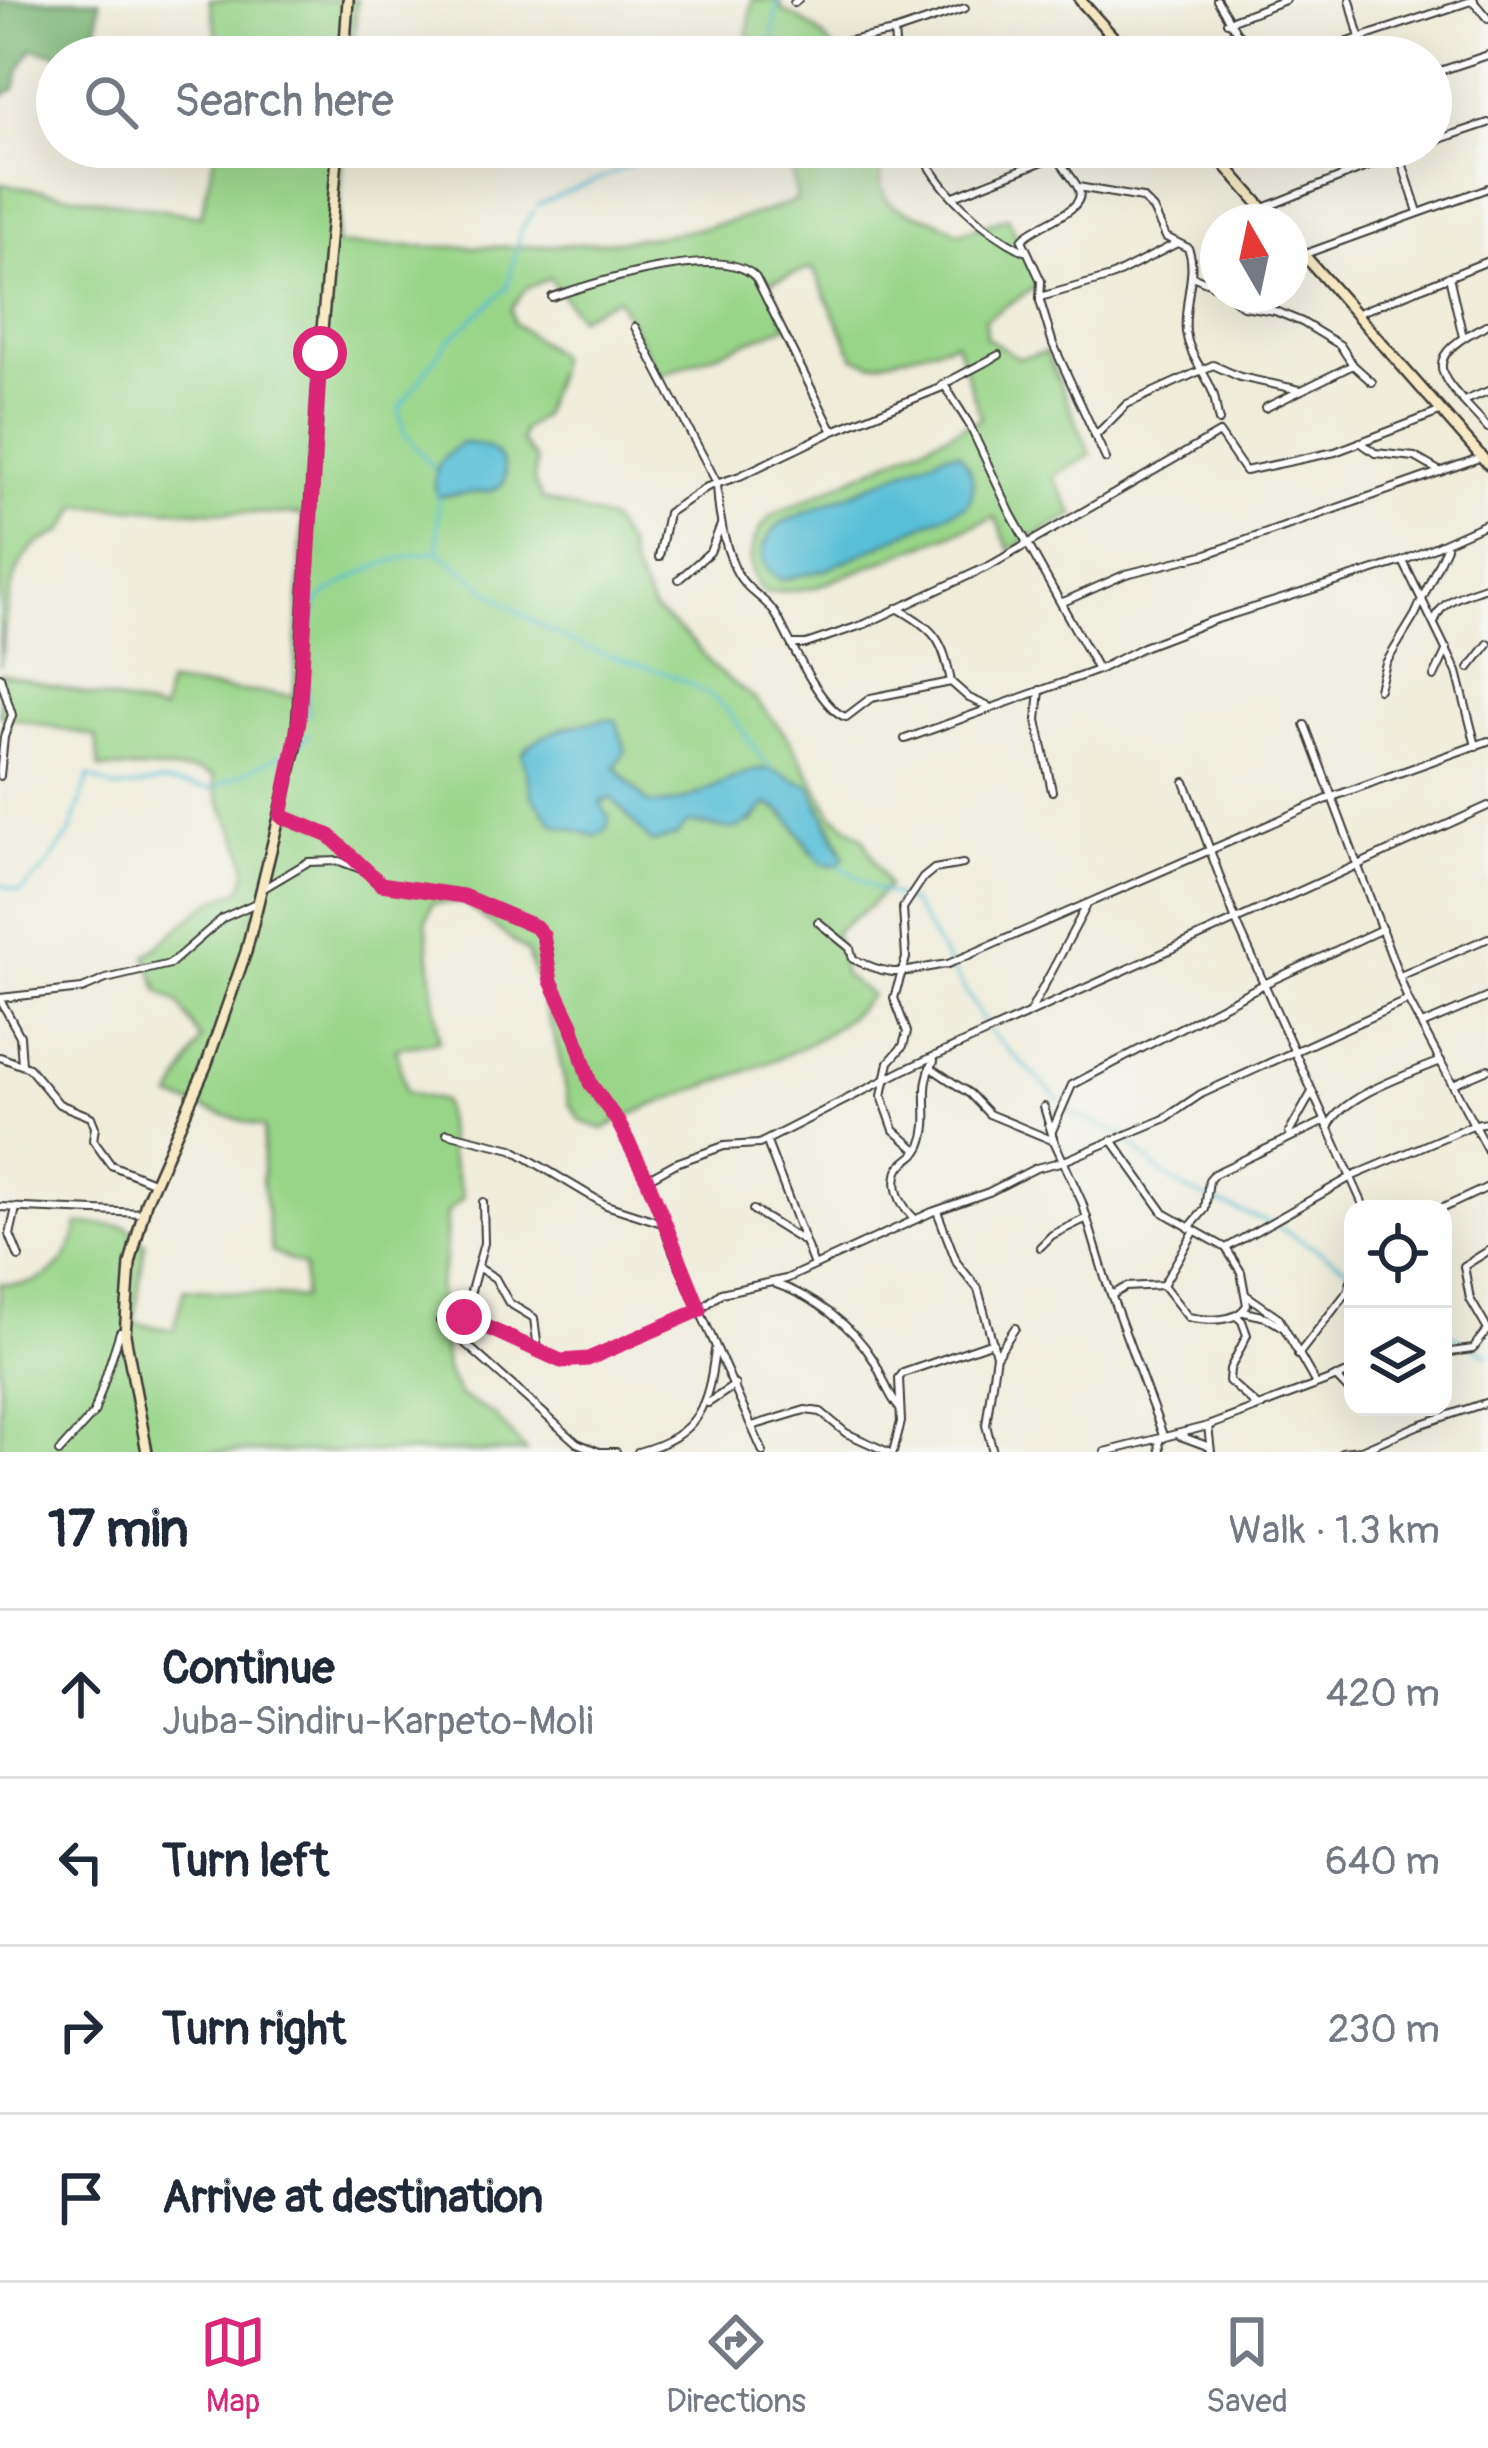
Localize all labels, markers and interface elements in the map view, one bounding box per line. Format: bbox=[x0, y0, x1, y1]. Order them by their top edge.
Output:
search box bbox=[36, 36, 1452, 168]
icon: search bbox=[78, 69, 144, 135]
text: Search here bbox=[174, 74, 394, 130]
north arrow bbox=[1200, 204, 1308, 312]
route start bbox=[293, 326, 347, 380]
map controls bbox=[1344, 1200, 1452, 1416]
button: locate bbox=[1344, 1200, 1452, 1308]
route end bbox=[437, 1290, 491, 1344]
button: layers bbox=[1344, 1308, 1452, 1416]
text: 17 min bbox=[48, 1498, 189, 1562]
text: Walk · 1.3 km bbox=[1229, 1506, 1440, 1555]
text: Continue bbox=[162, 1641, 335, 1697]
icon: ahead bbox=[48, 1661, 114, 1727]
text: 420 m bbox=[1326, 1669, 1440, 1718]
text: Juba-Sindiru-Karpeto-Moli bbox=[162, 1697, 594, 1746]
icon: left bbox=[48, 1829, 114, 1895]
text: Turn left bbox=[162, 1834, 329, 1890]
text: 640 m bbox=[1325, 1837, 1440, 1886]
icon: right bbox=[48, 1997, 114, 2063]
text: Turn right bbox=[162, 2002, 346, 2058]
text: 230 m bbox=[1328, 2005, 1440, 2054]
icon: arrive bbox=[48, 2165, 114, 2231]
text: Arrive at destination bbox=[162, 2170, 543, 2226]
tab: Map bbox=[200, 2309, 266, 2422]
tab: Directions bbox=[666, 2309, 806, 2422]
tab: Saved bbox=[1206, 2309, 1288, 2422]

